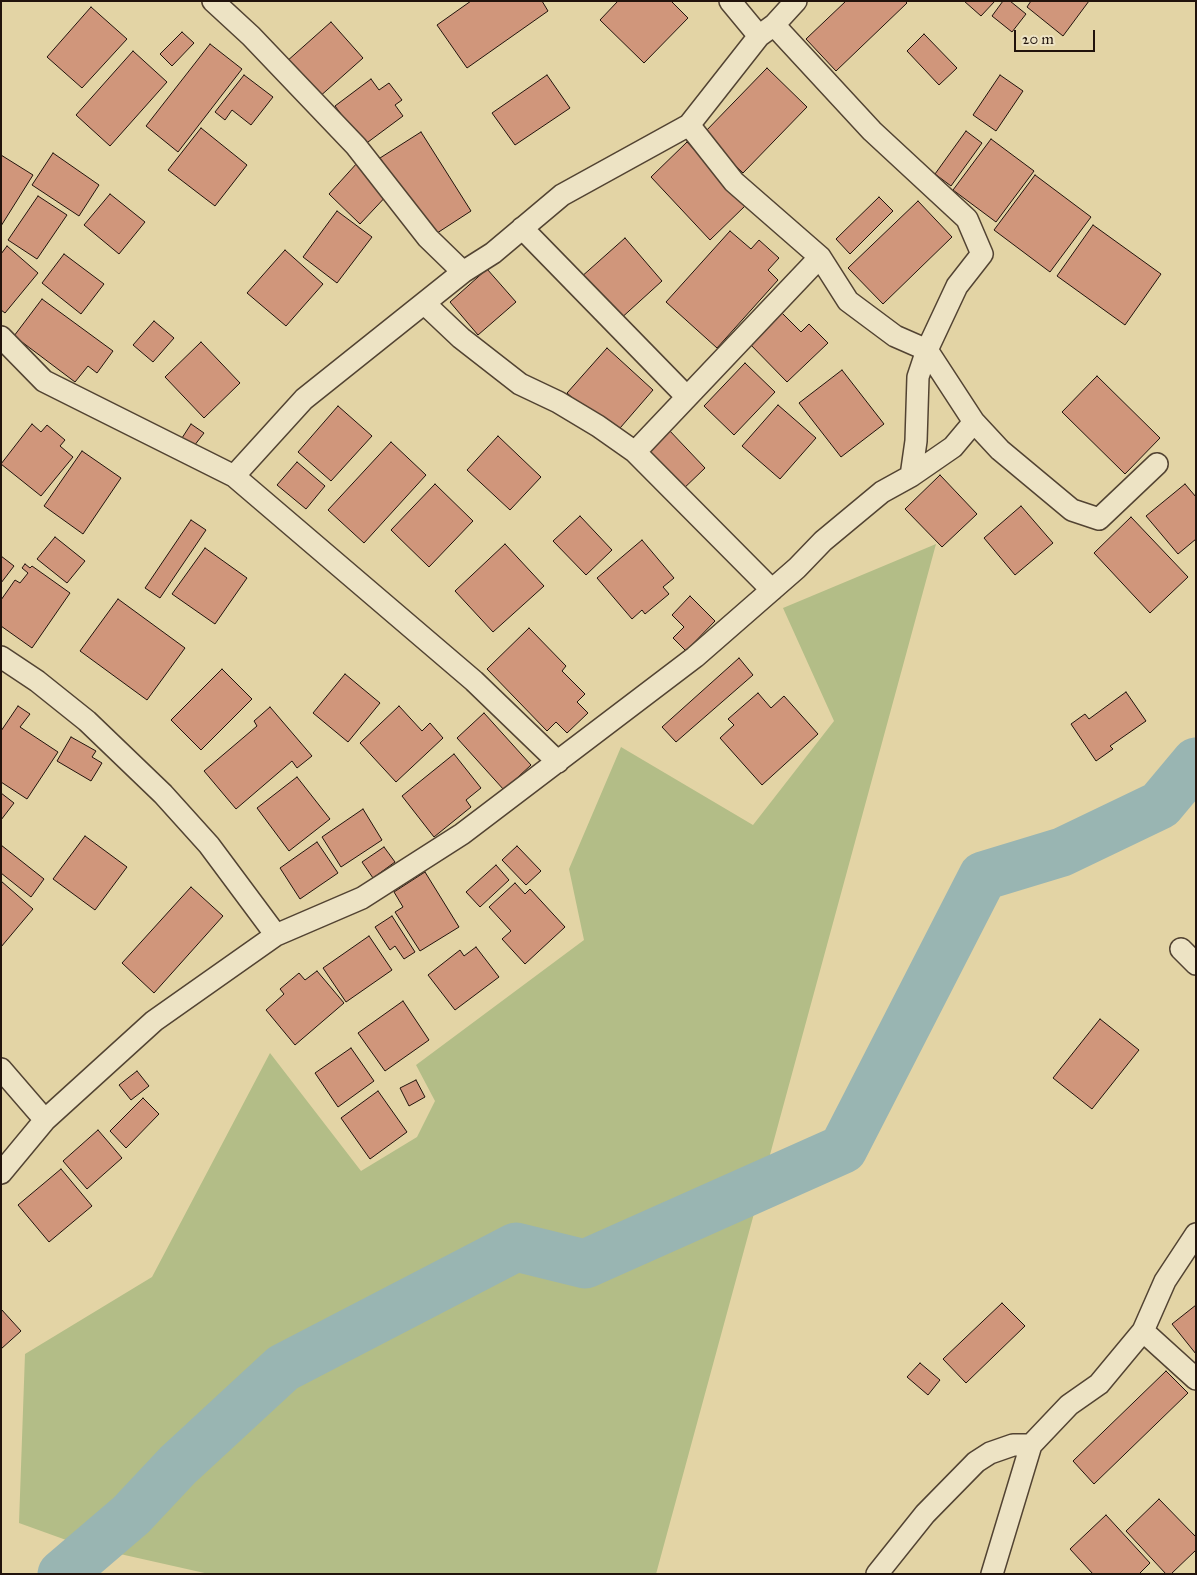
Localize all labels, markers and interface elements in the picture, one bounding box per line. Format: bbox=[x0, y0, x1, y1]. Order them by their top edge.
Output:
scale bar bbox=[1017, 20, 1098, 52]
text: 20 m bbox=[1022, 30, 1054, 48]

